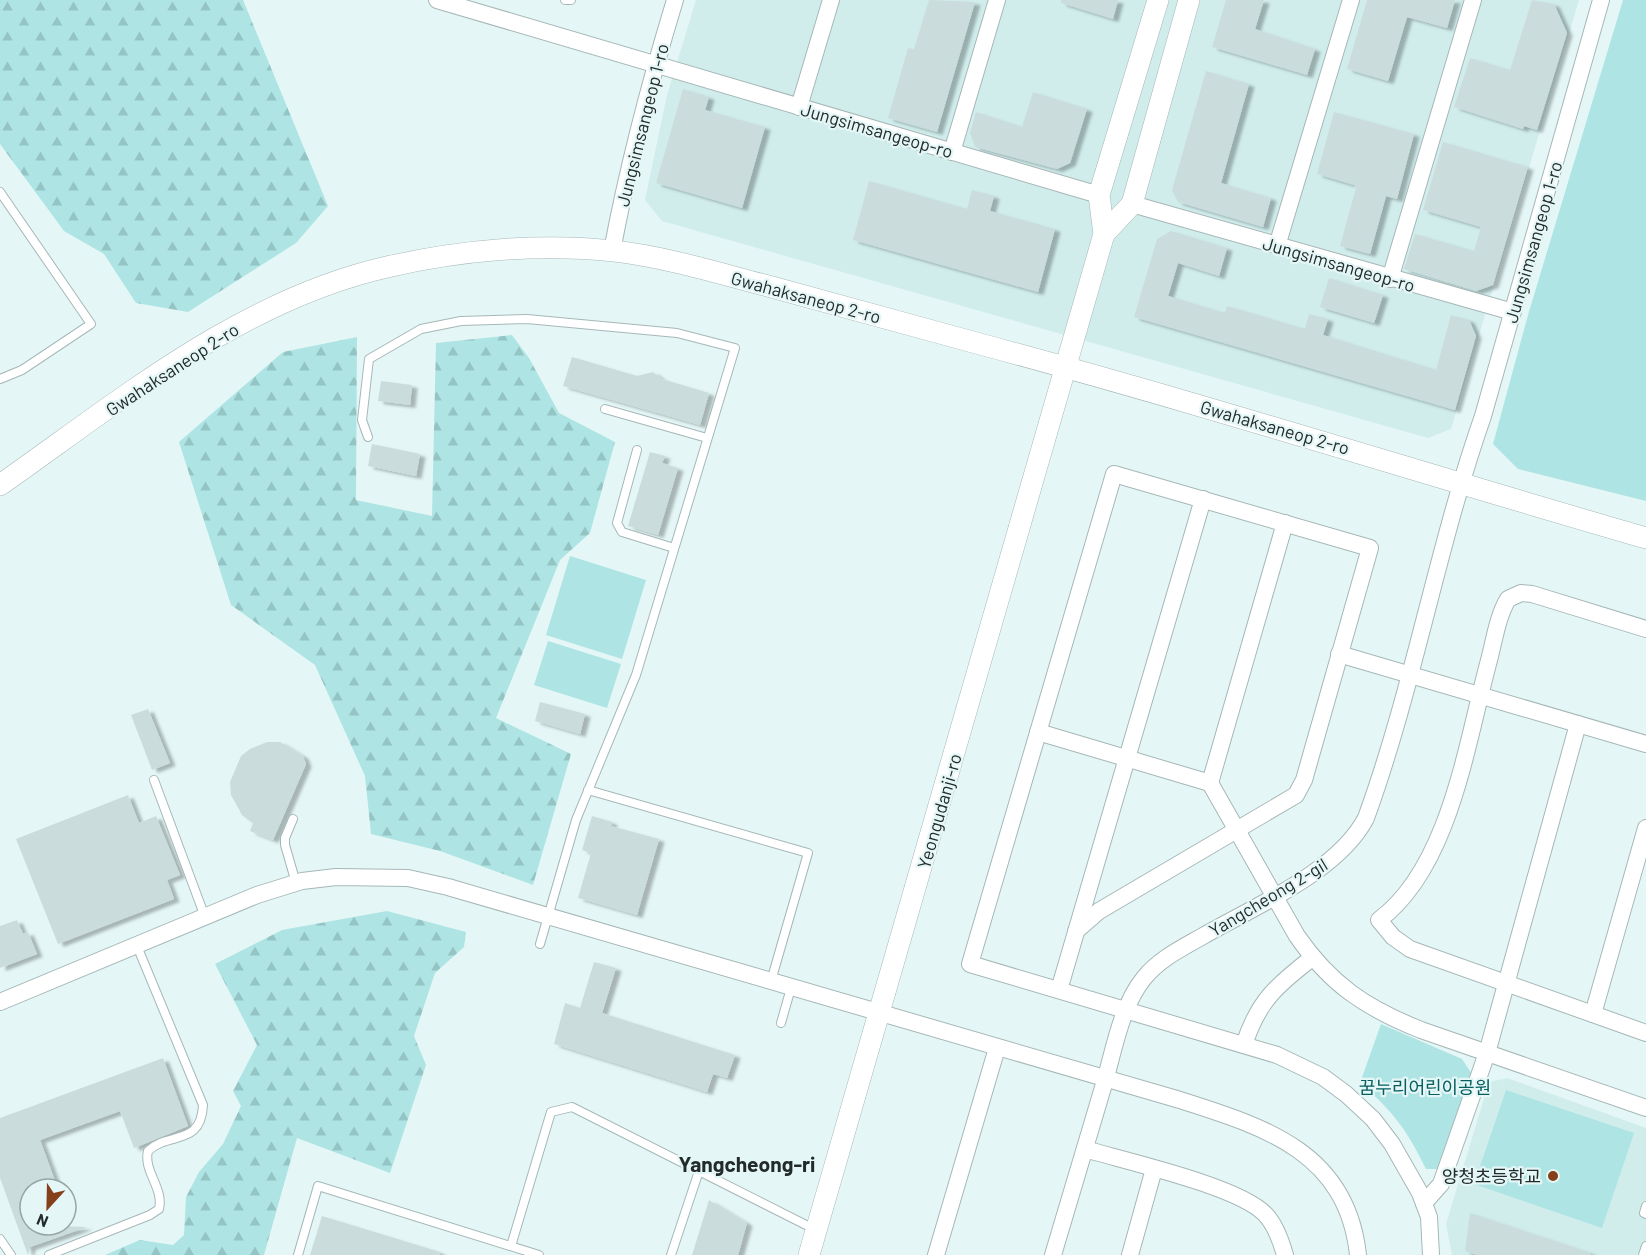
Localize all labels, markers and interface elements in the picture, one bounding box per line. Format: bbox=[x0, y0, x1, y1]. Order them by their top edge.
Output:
street label: Jungsimsangeop 1-ro bbox=[611, 41, 673, 209]
street label: Jungsimsangeop-ro bbox=[798, 98, 956, 162]
street label: Jungsimsangeop 1-ro bbox=[1499, 159, 1567, 325]
street label: Jungsimsangeop-ro bbox=[1260, 232, 1418, 296]
street label: Gwahaksaneop 2-ro bbox=[729, 266, 883, 328]
street label: Gwahaksaneop 2-ro bbox=[101, 318, 243, 420]
street label: Gwahaksaneop 2-ro bbox=[1198, 395, 1352, 459]
street label: Yeongudanji-ro bbox=[912, 751, 966, 871]
street label: Yangcheong 2-gil bbox=[1205, 853, 1331, 941]
park label: 꿈누리어린이공원 bbox=[1359, 1076, 1491, 1098]
district label: Yangcheong-ri bbox=[679, 1151, 815, 1176]
place label: 양청초등학교 bbox=[1442, 1165, 1541, 1187]
marker: 양청초등학교 bbox=[1546, 1169, 1560, 1183]
north arrow bbox=[18, 1177, 78, 1237]
text: N bbox=[34, 1211, 51, 1232]

